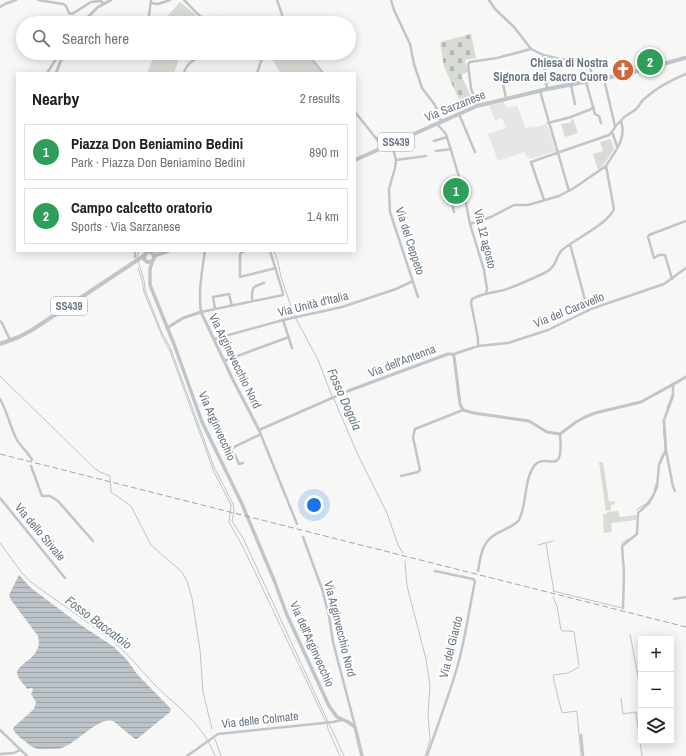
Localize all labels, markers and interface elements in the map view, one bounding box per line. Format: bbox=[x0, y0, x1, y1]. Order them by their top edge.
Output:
search box bbox=[16, 16, 356, 60]
icon: search bbox=[30, 27, 52, 49]
text: Search here bbox=[62, 28, 129, 49]
pin: 2 bbox=[637, 47, 663, 77]
place label: Chiesa di Nostra Signora del Sacro Cuore bbox=[493, 55, 609, 85]
church icon: Chiesa di Nostra Signora del Sacro Cuore bbox=[610, 57, 636, 83]
text: Nearby bbox=[32, 87, 79, 110]
street label: Via Sarzanese bbox=[422, 87, 488, 125]
text: 2 results bbox=[300, 90, 340, 107]
text: Piazza Don Beniamino Bedini bbox=[71, 133, 243, 154]
road number: SS439 bbox=[378, 133, 414, 151]
text: 1 bbox=[43, 144, 49, 161]
text: 890 m bbox=[309, 144, 339, 161]
text: Park · Piazza Don Beniamino Bedini bbox=[71, 154, 245, 171]
pin: 1 bbox=[443, 176, 469, 206]
text: Campo calcetto oratorio bbox=[71, 197, 212, 218]
street label: Via del Ceppeto bbox=[392, 205, 428, 277]
text: 2 bbox=[43, 208, 49, 225]
text: 1.4 km bbox=[307, 208, 339, 225]
street label: Via 12 agosto bbox=[470, 208, 500, 270]
text: Sports · Via Sarzanese bbox=[71, 218, 180, 235]
street label: Via Unità d'Italia bbox=[276, 287, 351, 321]
street label: Via del Caravello bbox=[531, 289, 607, 331]
road number: SS439 bbox=[51, 297, 87, 315]
street label: Via Arginevecchio Nord bbox=[205, 311, 265, 411]
street label: Via dell'Antenna bbox=[366, 341, 439, 381]
water label: Fosso Dogaia bbox=[323, 366, 366, 433]
street label: Via Arginvecchio bbox=[195, 389, 239, 463]
your location bbox=[304, 495, 324, 515]
street label: Via dello Stivale bbox=[11, 500, 69, 564]
street label: Via Arginvecchio Nord bbox=[320, 579, 360, 679]
water label: Fosso Baccatoio bbox=[62, 592, 135, 653]
street label: Via dell'Arginvecchio bbox=[286, 599, 338, 689]
street label: Via del Giardo bbox=[436, 614, 466, 680]
map controls bbox=[638, 636, 674, 744]
button: + bbox=[638, 636, 674, 672]
button: − bbox=[638, 672, 674, 708]
street label: Via delle Colmate bbox=[221, 708, 299, 732]
button: layers bbox=[638, 708, 674, 744]

